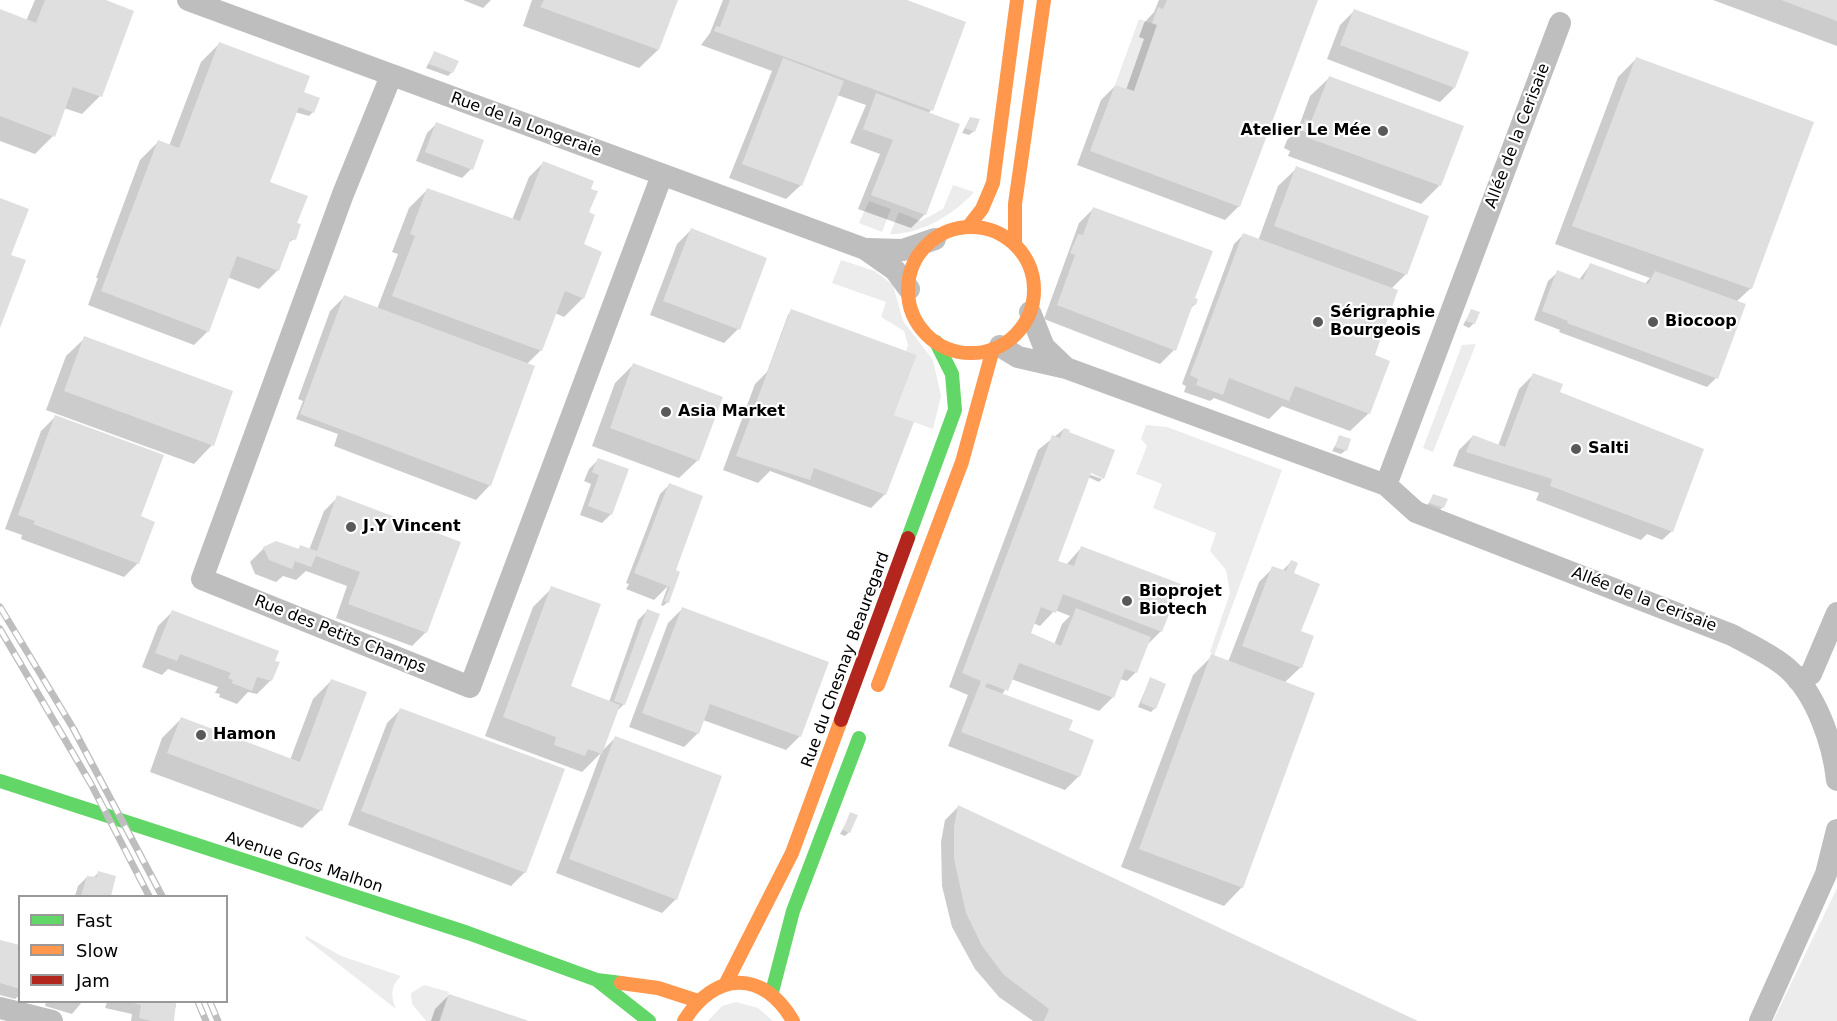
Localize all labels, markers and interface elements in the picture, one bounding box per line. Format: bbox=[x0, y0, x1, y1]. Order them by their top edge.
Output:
street label: Allée de la Cerisaie bbox=[1482, 61, 1554, 211]
street label: Rue de la Longeraie bbox=[448, 89, 604, 161]
place label: Atelier Le Mée bbox=[1241, 121, 1371, 141]
marker: Atelier Le Mée bbox=[1376, 124, 1390, 138]
place label: Sérigraphie Bourgeois bbox=[1330, 303, 1435, 341]
place label: Biocoop bbox=[1665, 312, 1737, 332]
marker: Sérigraphie Bourgeois bbox=[1311, 315, 1325, 329]
marker: Biocoop bbox=[1646, 315, 1660, 329]
place label: Asia Market bbox=[678, 402, 785, 422]
marker: Asia Market bbox=[659, 405, 673, 419]
place label: Salti bbox=[1588, 439, 1629, 459]
marker: Salti bbox=[1569, 442, 1583, 456]
place label: J.Y Vincent bbox=[363, 517, 461, 537]
marker: J.Y Vincent bbox=[344, 520, 358, 534]
street label: Rue du Chesnay Beauregard bbox=[798, 550, 894, 770]
street label: Allée de la Cerisaie bbox=[1569, 564, 1719, 636]
place label: Bioprojet Biotech bbox=[1139, 582, 1222, 620]
street label: Rue des Petits Champs bbox=[251, 592, 429, 678]
marker: Bioprojet Biotech bbox=[1120, 594, 1134, 608]
place label: Hamon bbox=[213, 725, 276, 745]
marker: Hamon bbox=[194, 728, 208, 742]
street label: Avenue Gros Malhon bbox=[223, 828, 385, 898]
legend bbox=[18, 895, 228, 1003]
text: Fast bbox=[76, 910, 112, 931]
text: Slow bbox=[76, 940, 118, 961]
text: Jam bbox=[76, 970, 110, 991]

